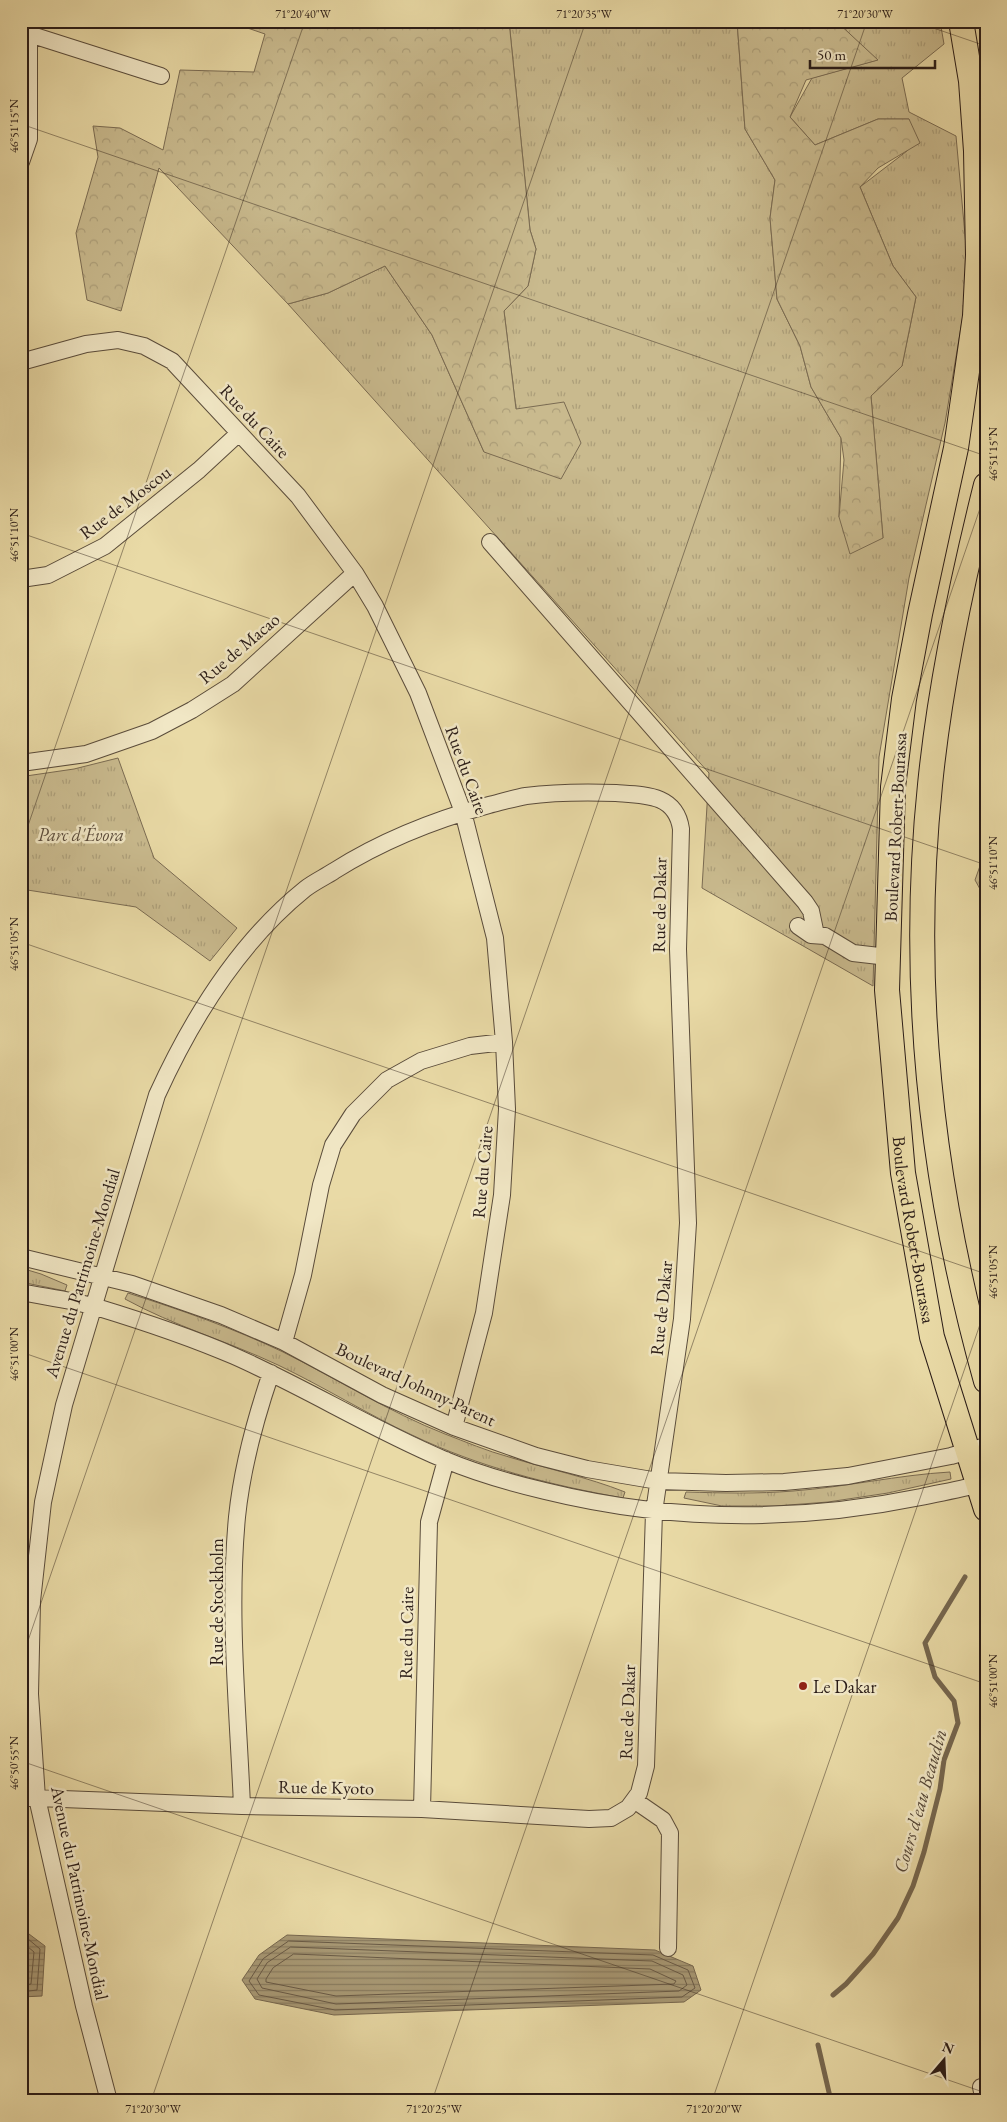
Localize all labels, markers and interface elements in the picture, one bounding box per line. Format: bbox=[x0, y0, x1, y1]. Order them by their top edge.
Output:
text: 71°20'40"W bbox=[275, 6, 332, 22]
text: 71°20'35"W bbox=[556, 6, 613, 22]
text: 71°20'30"W bbox=[837, 6, 894, 22]
scale bar bbox=[810, 38, 934, 70]
text: 50 m bbox=[817, 45, 846, 64]
text: 46°51'15"N bbox=[6, 99, 22, 153]
street label: Rue du Caire bbox=[215, 379, 295, 463]
text: 46°51'15"N bbox=[985, 427, 1001, 481]
street label: Rue de Moscou bbox=[75, 460, 176, 544]
text: 46°51'10"N bbox=[6, 508, 22, 562]
street label: Rue de Macao bbox=[194, 607, 284, 689]
street label: Rue du Caire bbox=[440, 723, 494, 817]
street label: Boulevard Robert-Bourassa bbox=[879, 731, 911, 922]
park label: Parc d'Évora bbox=[38, 823, 124, 846]
text: 46°51'10"N bbox=[985, 836, 1001, 890]
street label: Rue de Dakar bbox=[647, 857, 671, 953]
text: 46°51'05"N bbox=[6, 917, 22, 971]
street label: Rue du Caire bbox=[467, 1125, 497, 1219]
street label: Boulevard Robert-Bourassa bbox=[888, 1135, 941, 1326]
street label: Avenue du Patrimoine-Mondial bbox=[39, 1165, 125, 1381]
text: 46°51'05"N bbox=[985, 1245, 1001, 1299]
street label: Rue de Dakar bbox=[645, 1260, 677, 1356]
text: 46°51'00"N bbox=[6, 1327, 22, 1381]
street label: Boulevard Johnny-Parent bbox=[333, 1337, 500, 1431]
street label: Rue de Stockholm bbox=[205, 1538, 228, 1666]
street label: Rue du Caire bbox=[394, 1587, 418, 1679]
text: 46°51'00"N bbox=[985, 1654, 1001, 1708]
street label: Rue de Dakar bbox=[614, 1664, 640, 1760]
place label: Le Dakar bbox=[813, 1675, 877, 1698]
marker: Le Dakar bbox=[797, 1680, 809, 1692]
water label: Cours d'eau Beaudin bbox=[888, 1726, 952, 1876]
text: 46°50'55"N bbox=[6, 1736, 22, 1790]
street label: Rue de Kyoto bbox=[278, 1775, 374, 1799]
street label: Avenue du Patrimoine-Mondial bbox=[46, 1783, 114, 2002]
north arrow bbox=[920, 2034, 970, 2084]
text: N bbox=[940, 2037, 957, 2058]
text: 71°20'30"W bbox=[125, 2101, 182, 2117]
text: 71°20'25"W bbox=[406, 2101, 463, 2117]
text: 71°20'20"W bbox=[686, 2101, 743, 2117]

